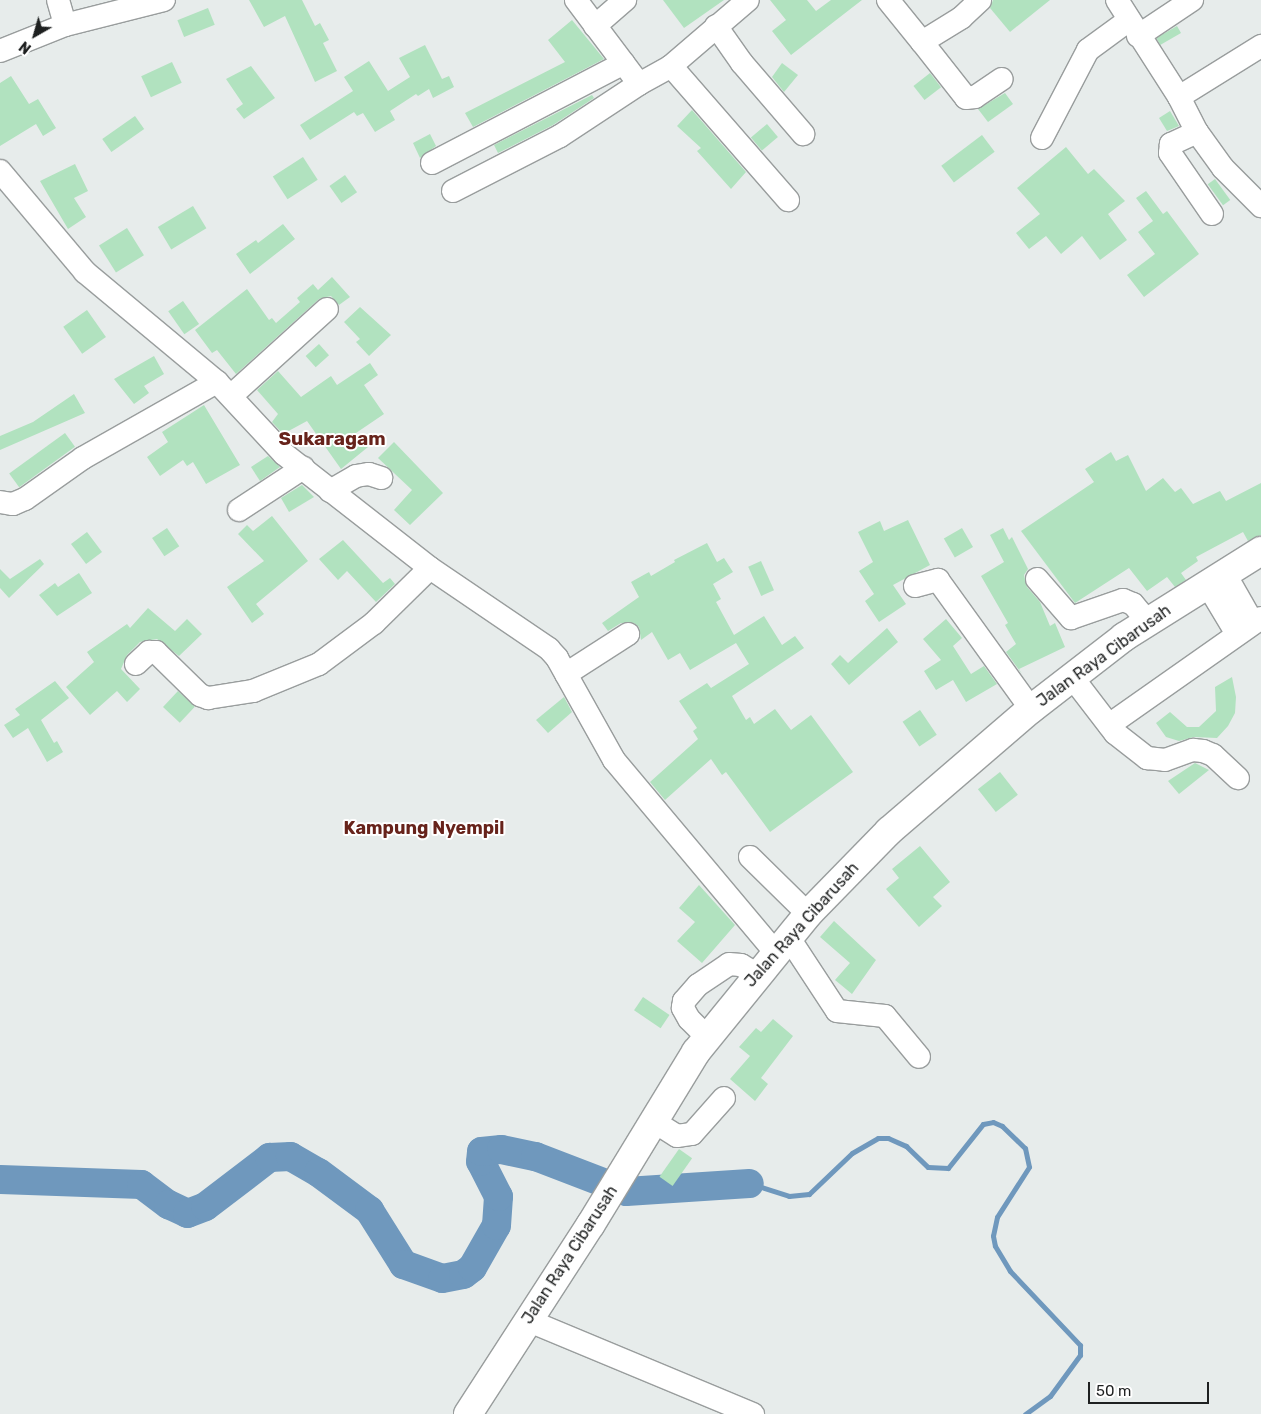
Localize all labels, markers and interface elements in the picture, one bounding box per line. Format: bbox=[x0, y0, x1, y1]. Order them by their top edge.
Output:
north arrow bbox=[10, 10, 60, 60]
text: N bbox=[16, 37, 35, 57]
district label: Sukaragam bbox=[278, 428, 386, 450]
street label: Jalan Raya Cibarusah bbox=[1033, 601, 1175, 711]
district label: Kampung Nyempil bbox=[344, 817, 504, 839]
street label: Jalan Raya Cibarusah bbox=[741, 859, 863, 991]
street label: Jalan Raya Cibarusah bbox=[518, 1182, 622, 1328]
scale bar bbox=[1091, 1372, 1212, 1404]
text: 50 m bbox=[1096, 1382, 1131, 1400]

